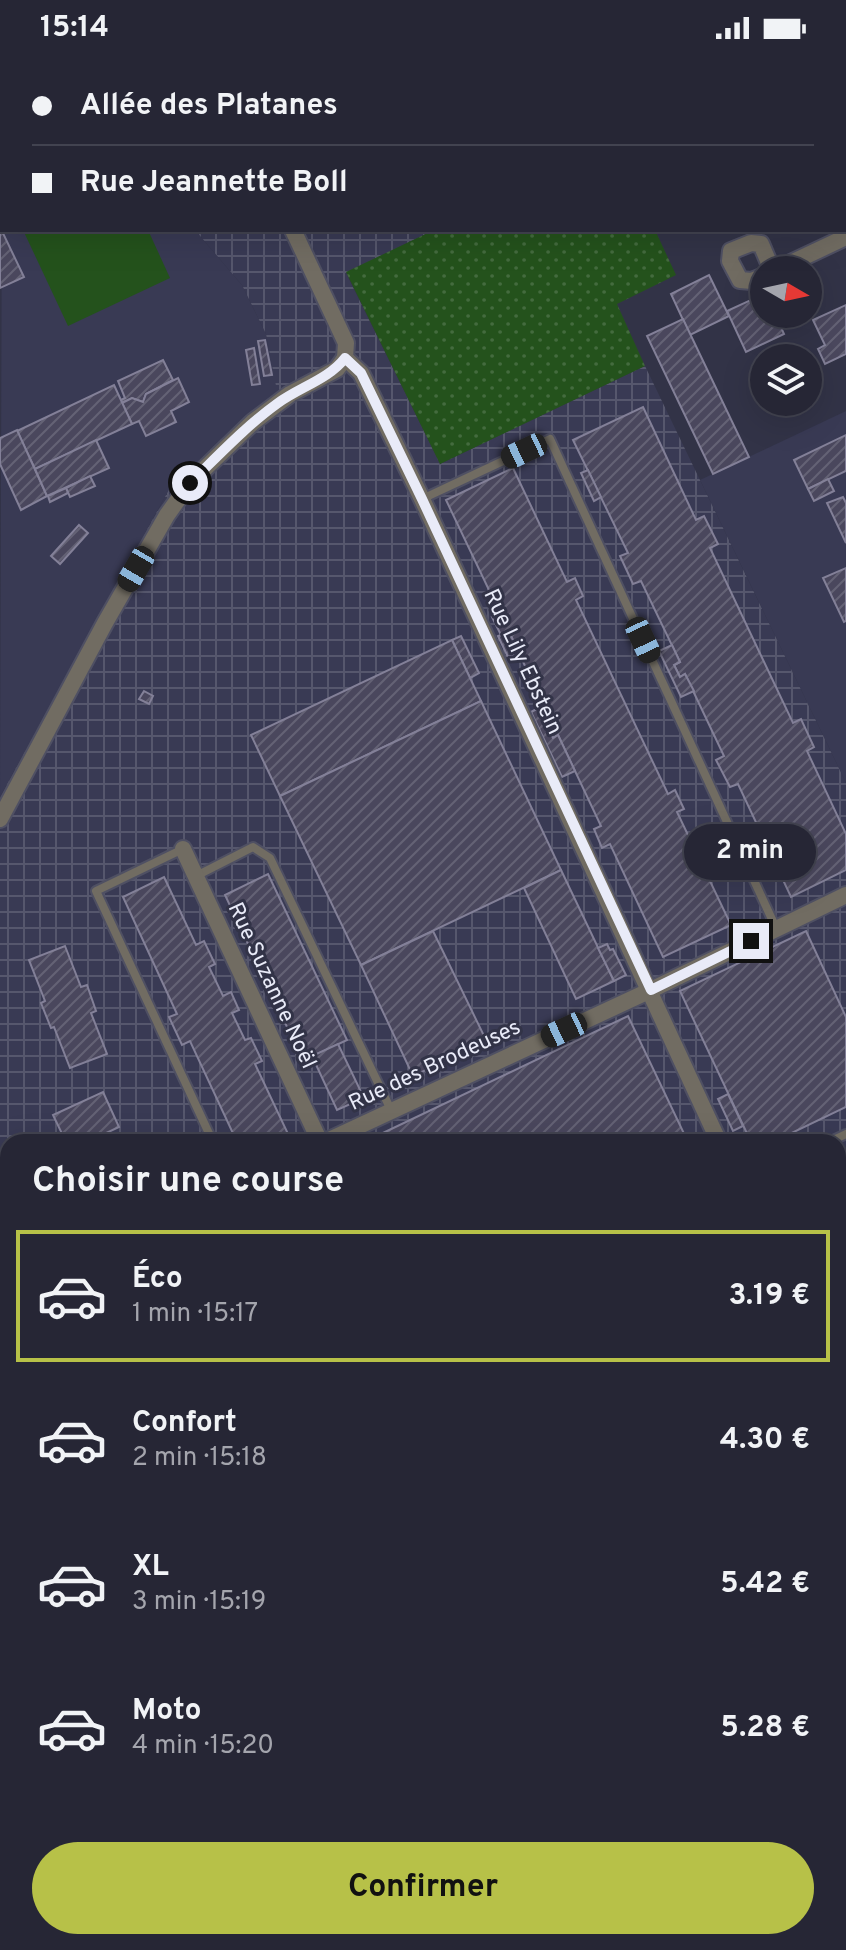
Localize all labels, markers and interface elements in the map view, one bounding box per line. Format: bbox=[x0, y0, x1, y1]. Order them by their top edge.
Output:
text: 15:14 bbox=[40, 10, 109, 47]
text: Allée des Platanes bbox=[80, 88, 338, 125]
text: Rue Jeannette Boll bbox=[80, 165, 348, 202]
north arrow bbox=[750, 256, 822, 328]
map controls bbox=[750, 256, 822, 416]
button: layers bbox=[750, 344, 822, 416]
car bbox=[497, 430, 551, 472]
route start bbox=[172, 465, 208, 501]
car bbox=[114, 542, 158, 596]
street label: Rue Lily Ebstein bbox=[477, 585, 567, 739]
car bbox=[622, 613, 664, 667]
callout: 2 min bbox=[685, 825, 817, 881]
text: 2 min bbox=[716, 835, 784, 868]
street label: Rue Suzanne Noël bbox=[221, 899, 321, 1073]
route end bbox=[733, 923, 769, 959]
car bbox=[537, 1009, 591, 1051]
street label: Rue des Brodeuses bbox=[345, 1014, 525, 1118]
text: Choisir une course bbox=[32, 1159, 344, 1205]
icon: car bbox=[36, 1260, 108, 1332]
text: Éco bbox=[132, 1261, 183, 1298]
text: 3.19 € bbox=[728, 1278, 810, 1315]
text: 1 min · 15:17 bbox=[132, 1298, 258, 1331]
icon: car bbox=[36, 1404, 108, 1476]
text: Confort bbox=[132, 1405, 237, 1442]
text: 4.30 € bbox=[720, 1422, 810, 1459]
text: 2 min · 15:18 bbox=[132, 1442, 267, 1475]
icon: car bbox=[36, 1548, 108, 1620]
text: XL bbox=[132, 1549, 169, 1586]
text: 5.42 € bbox=[720, 1566, 810, 1603]
text: 3 min · 15:19 bbox=[132, 1586, 266, 1619]
icon: car bbox=[36, 1692, 108, 1764]
text: Moto bbox=[132, 1693, 202, 1730]
text: 5.28 € bbox=[721, 1710, 810, 1747]
text: 4 min · 15:20 bbox=[132, 1730, 274, 1763]
button: Confirmer bbox=[32, 1842, 814, 1934]

